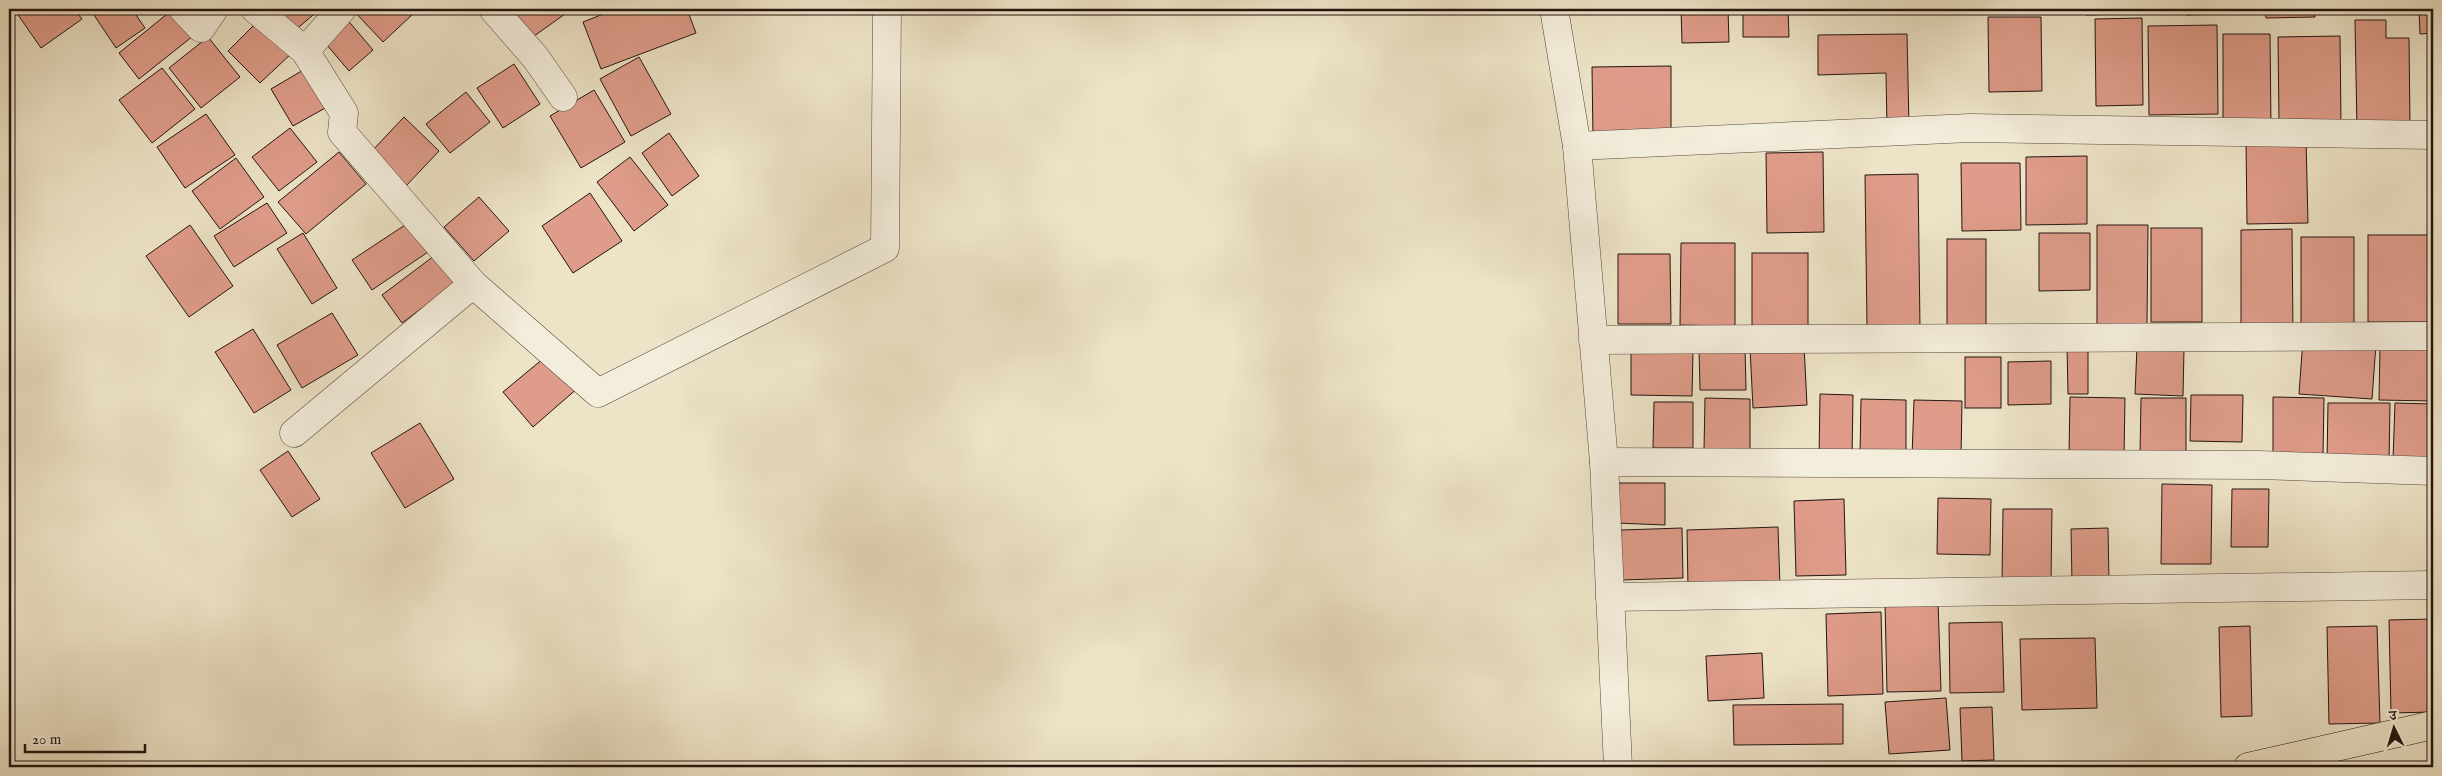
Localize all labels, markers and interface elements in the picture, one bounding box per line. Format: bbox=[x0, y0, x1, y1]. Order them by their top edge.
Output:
north arrow bbox=[2370, 704, 2420, 754]
text: उ bbox=[2388, 707, 2398, 725]
scale bar bbox=[25, 721, 145, 753]
text: 20 m bbox=[32, 730, 62, 749]

